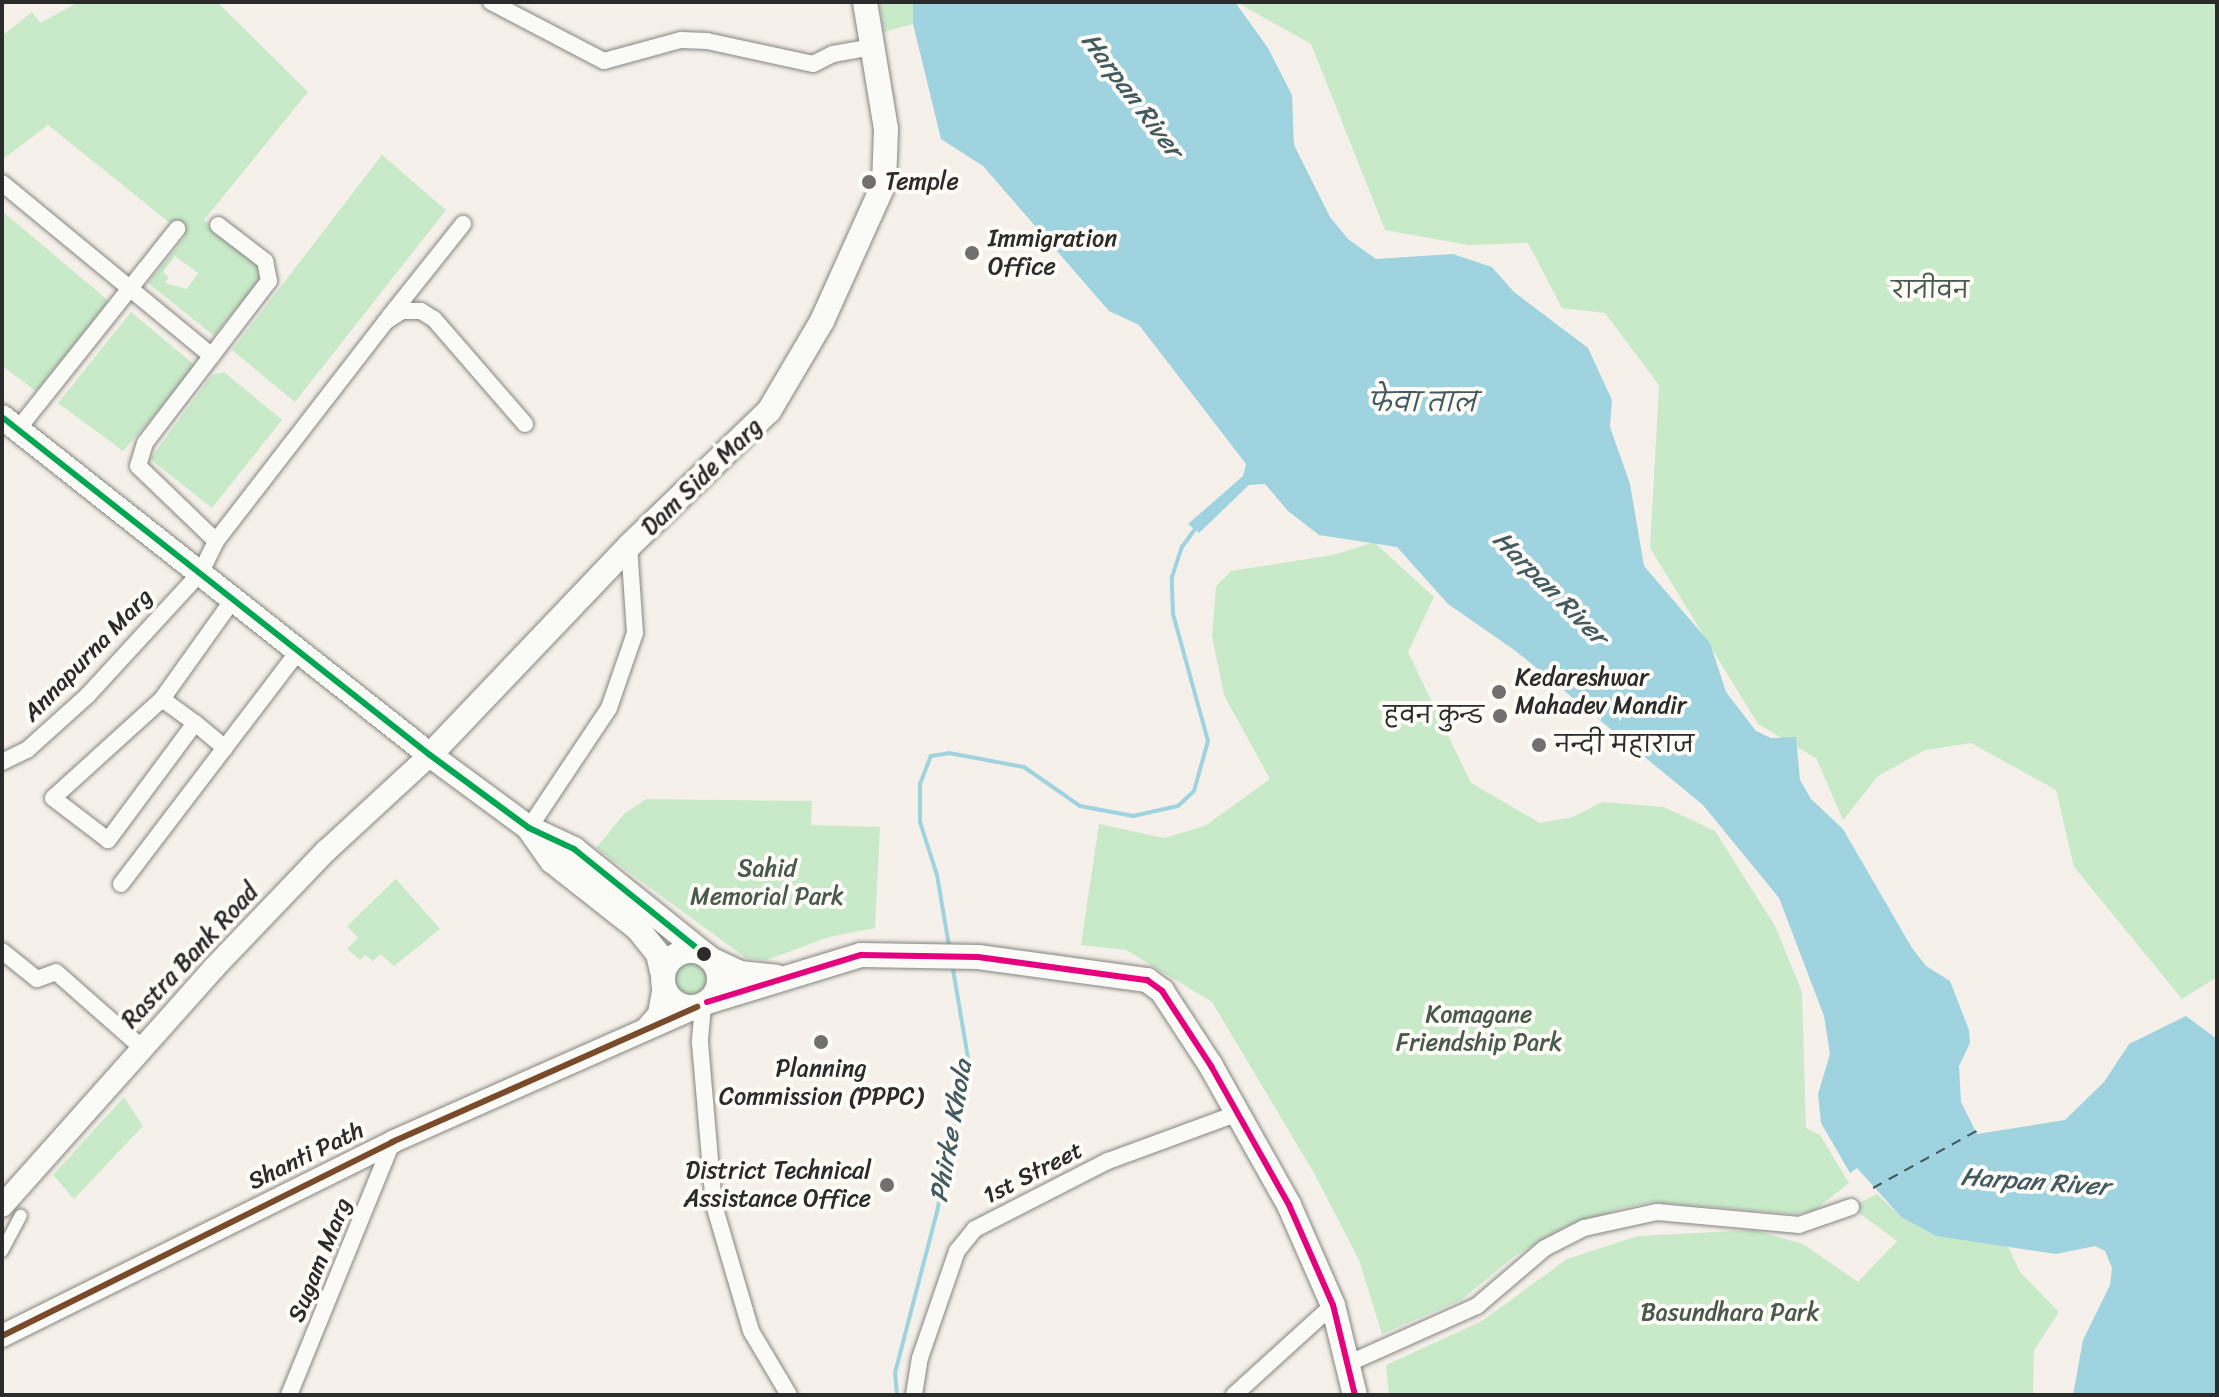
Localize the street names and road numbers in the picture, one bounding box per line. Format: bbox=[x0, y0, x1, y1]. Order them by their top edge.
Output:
street label: Dam Side Marg bbox=[635, 412, 769, 542]
street label: Annapurna Marg bbox=[17, 582, 159, 728]
street label: Rastra Bank Road bbox=[116, 878, 264, 1034]
street label: Shanti Path bbox=[244, 1116, 368, 1196]
street label: 1st Street bbox=[978, 1136, 1088, 1210]
street label: Sugam Marg bbox=[282, 1194, 358, 1326]

